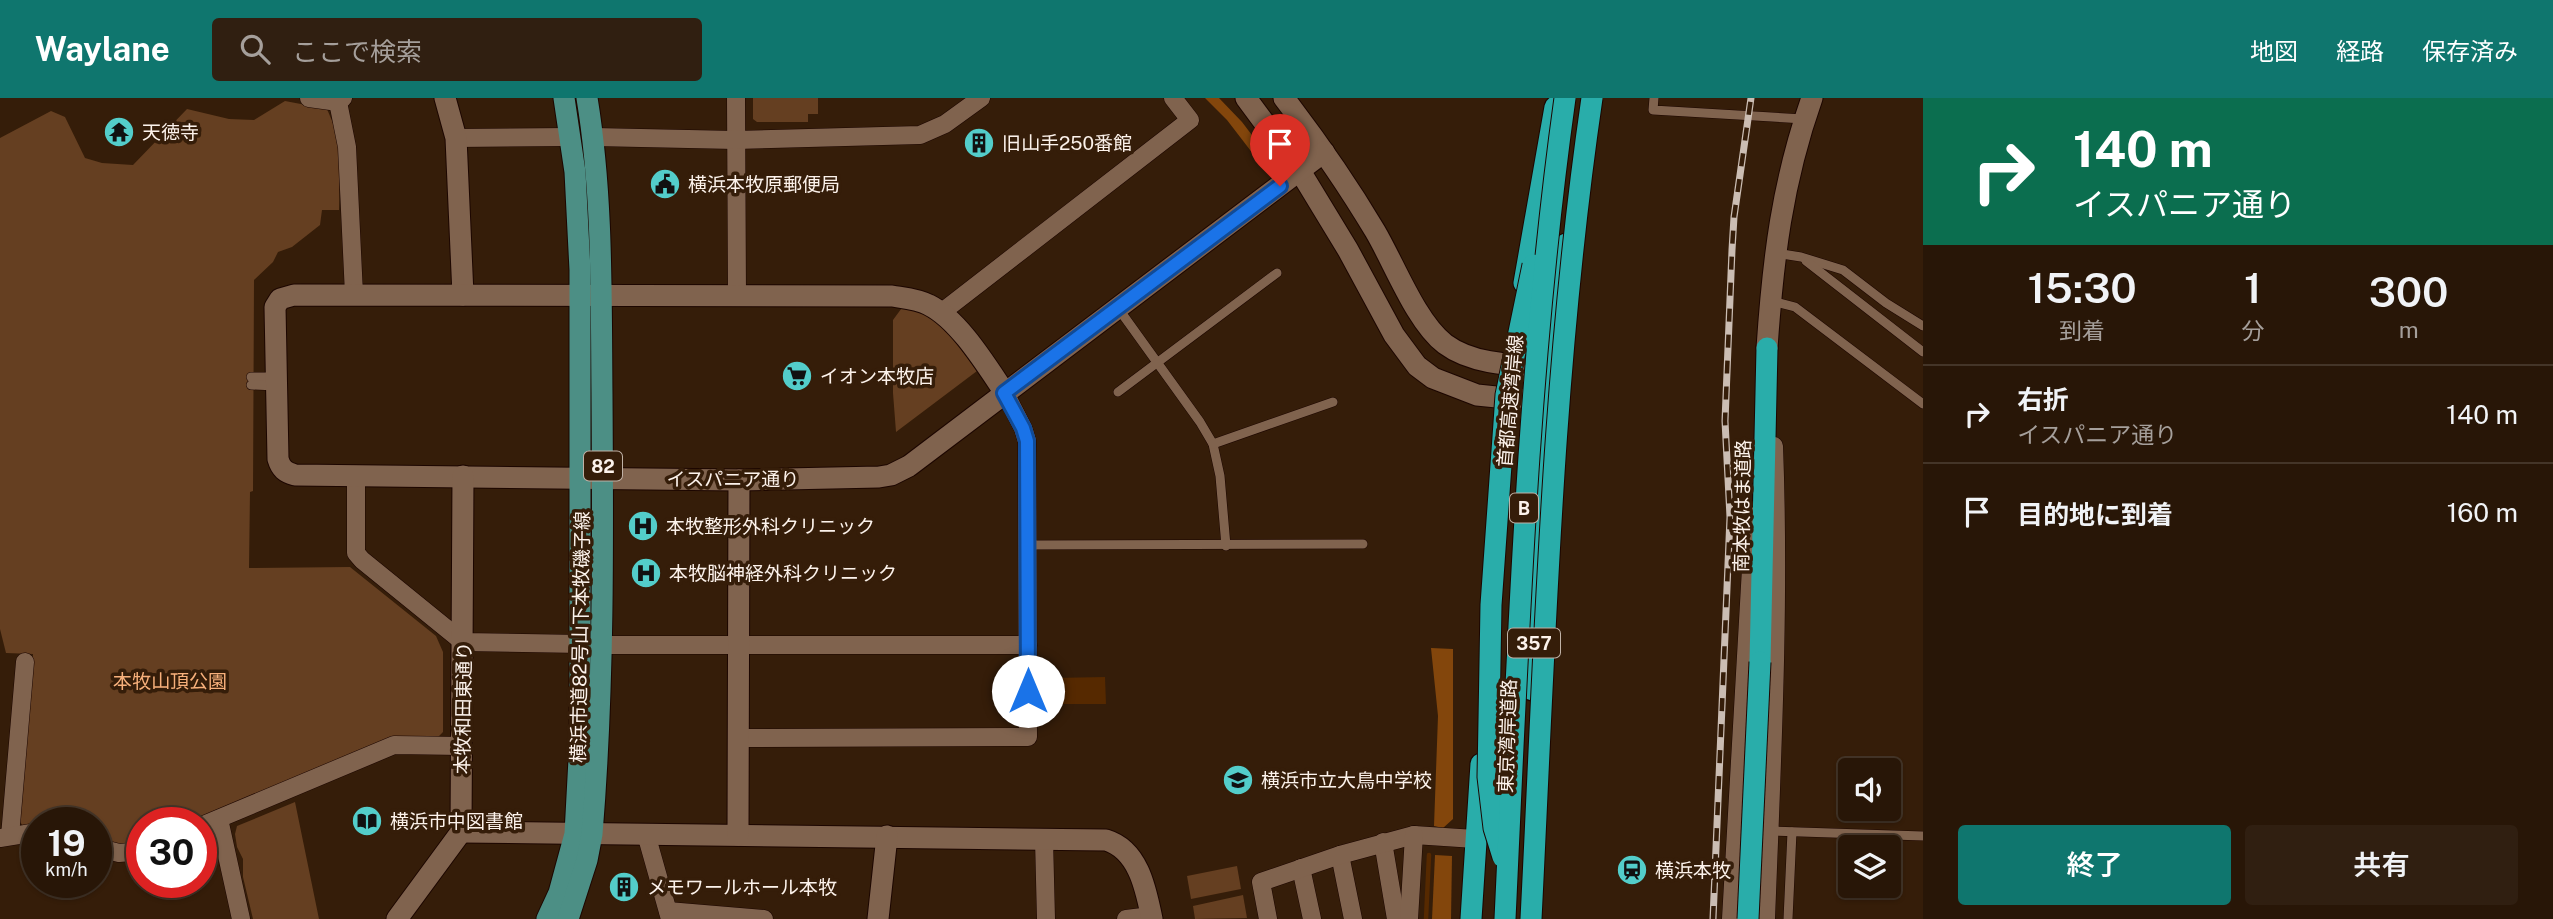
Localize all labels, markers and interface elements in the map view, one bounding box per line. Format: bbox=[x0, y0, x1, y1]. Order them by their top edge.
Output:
search box bbox=[212, 18, 702, 81]
text: Waylane bbox=[35, 30, 170, 68]
icon: search bbox=[236, 30, 274, 68]
text: ここで検索 bbox=[292, 36, 422, 67]
text: 地図 bbox=[2250, 37, 2298, 65]
text: 経路 bbox=[2336, 37, 2384, 65]
text: 保存済み bbox=[2422, 37, 2518, 65]
pin bbox=[1250, 114, 1310, 186]
temple icon: 天徳寺 bbox=[102, 115, 136, 149]
text: 140 m bbox=[2073, 120, 2213, 178]
place label: 天徳寺 bbox=[142, 121, 199, 143]
icon: arrive bbox=[1261, 125, 1299, 163]
building icon: 旧山手250番館 bbox=[962, 126, 996, 160]
icon: right bbox=[1958, 126, 2049, 217]
place label: 旧山手250番館 bbox=[1002, 132, 1132, 154]
public building icon: 横浜本牧原郵便局 bbox=[648, 167, 682, 201]
place label: 横浜本牧原郵便局 bbox=[688, 173, 840, 195]
text: イスパニア通り bbox=[2073, 186, 2296, 223]
text: 15:30 bbox=[2028, 263, 2137, 312]
text: 1 bbox=[2244, 263, 2262, 312]
text: 300 bbox=[2369, 267, 2448, 316]
text: m bbox=[2399, 316, 2419, 343]
text: 到着 bbox=[2059, 317, 2105, 344]
text: 分 bbox=[2241, 317, 2264, 344]
street label: 首都高速湾岸線 bbox=[1493, 334, 1527, 468]
supermarket icon: イオン本牧店 bbox=[780, 359, 814, 393]
place label: イオン本牧店 bbox=[820, 365, 934, 387]
text: 右折 bbox=[2017, 384, 2069, 415]
icon: right bbox=[1958, 395, 1996, 433]
text: 140 m bbox=[2446, 399, 2518, 430]
text: イスパニア通り bbox=[2017, 421, 2177, 448]
street label: 南本牧はま道路 bbox=[1730, 439, 1754, 573]
road number: 82 bbox=[584, 452, 622, 480]
street label: イスパニア通り bbox=[667, 468, 799, 490]
icon: arrive bbox=[1958, 493, 1996, 531]
road number: B bbox=[1510, 494, 1538, 522]
text: 160 m bbox=[2447, 497, 2518, 528]
text: 目的地に到着 bbox=[2017, 499, 2173, 530]
hospital icon: 本牧整形外科クリニック bbox=[626, 509, 660, 543]
street label: 横浜市道82号山下本牧磯子線 bbox=[567, 511, 593, 763]
place label: 本牧整形外科クリニック bbox=[666, 515, 875, 537]
hospital icon: 本牧脳神経外科クリニック bbox=[629, 556, 663, 590]
place label: 本牧脳神経外科クリニック bbox=[669, 562, 897, 584]
road number: 357 bbox=[1508, 628, 1560, 658]
street label: 本牧和田東通り bbox=[451, 641, 475, 775]
position arrow bbox=[991, 654, 1065, 728]
park label: 本牧山頂公園 bbox=[113, 670, 227, 692]
street label: 東京湾岸道路 bbox=[1494, 679, 1520, 793]
map controls bbox=[1838, 758, 1901, 898]
button: sound bbox=[1838, 758, 1901, 821]
school or university icon: 横浜市立大鳥中学校 bbox=[1221, 763, 1255, 797]
place label: 横浜市立大鳥中学校 bbox=[1261, 769, 1432, 791]
library icon: 横浜市中図書館 bbox=[350, 804, 384, 838]
speed limit sign: 30 bbox=[126, 807, 217, 898]
place label: 横浜市中図書館 bbox=[390, 810, 523, 832]
text: 19 bbox=[47, 823, 86, 864]
button: 終了 bbox=[1958, 825, 2231, 905]
button: 共有 bbox=[2245, 825, 2518, 905]
button: layers bbox=[1838, 835, 1901, 898]
station icon: 横浜本牧 bbox=[1615, 853, 1649, 887]
text: km/h bbox=[45, 859, 88, 880]
place label: 横浜本牧 bbox=[1655, 859, 1731, 881]
building icon: メモワールホール本牧 bbox=[607, 870, 641, 904]
place label: メモワールホール本牧 bbox=[647, 876, 837, 898]

